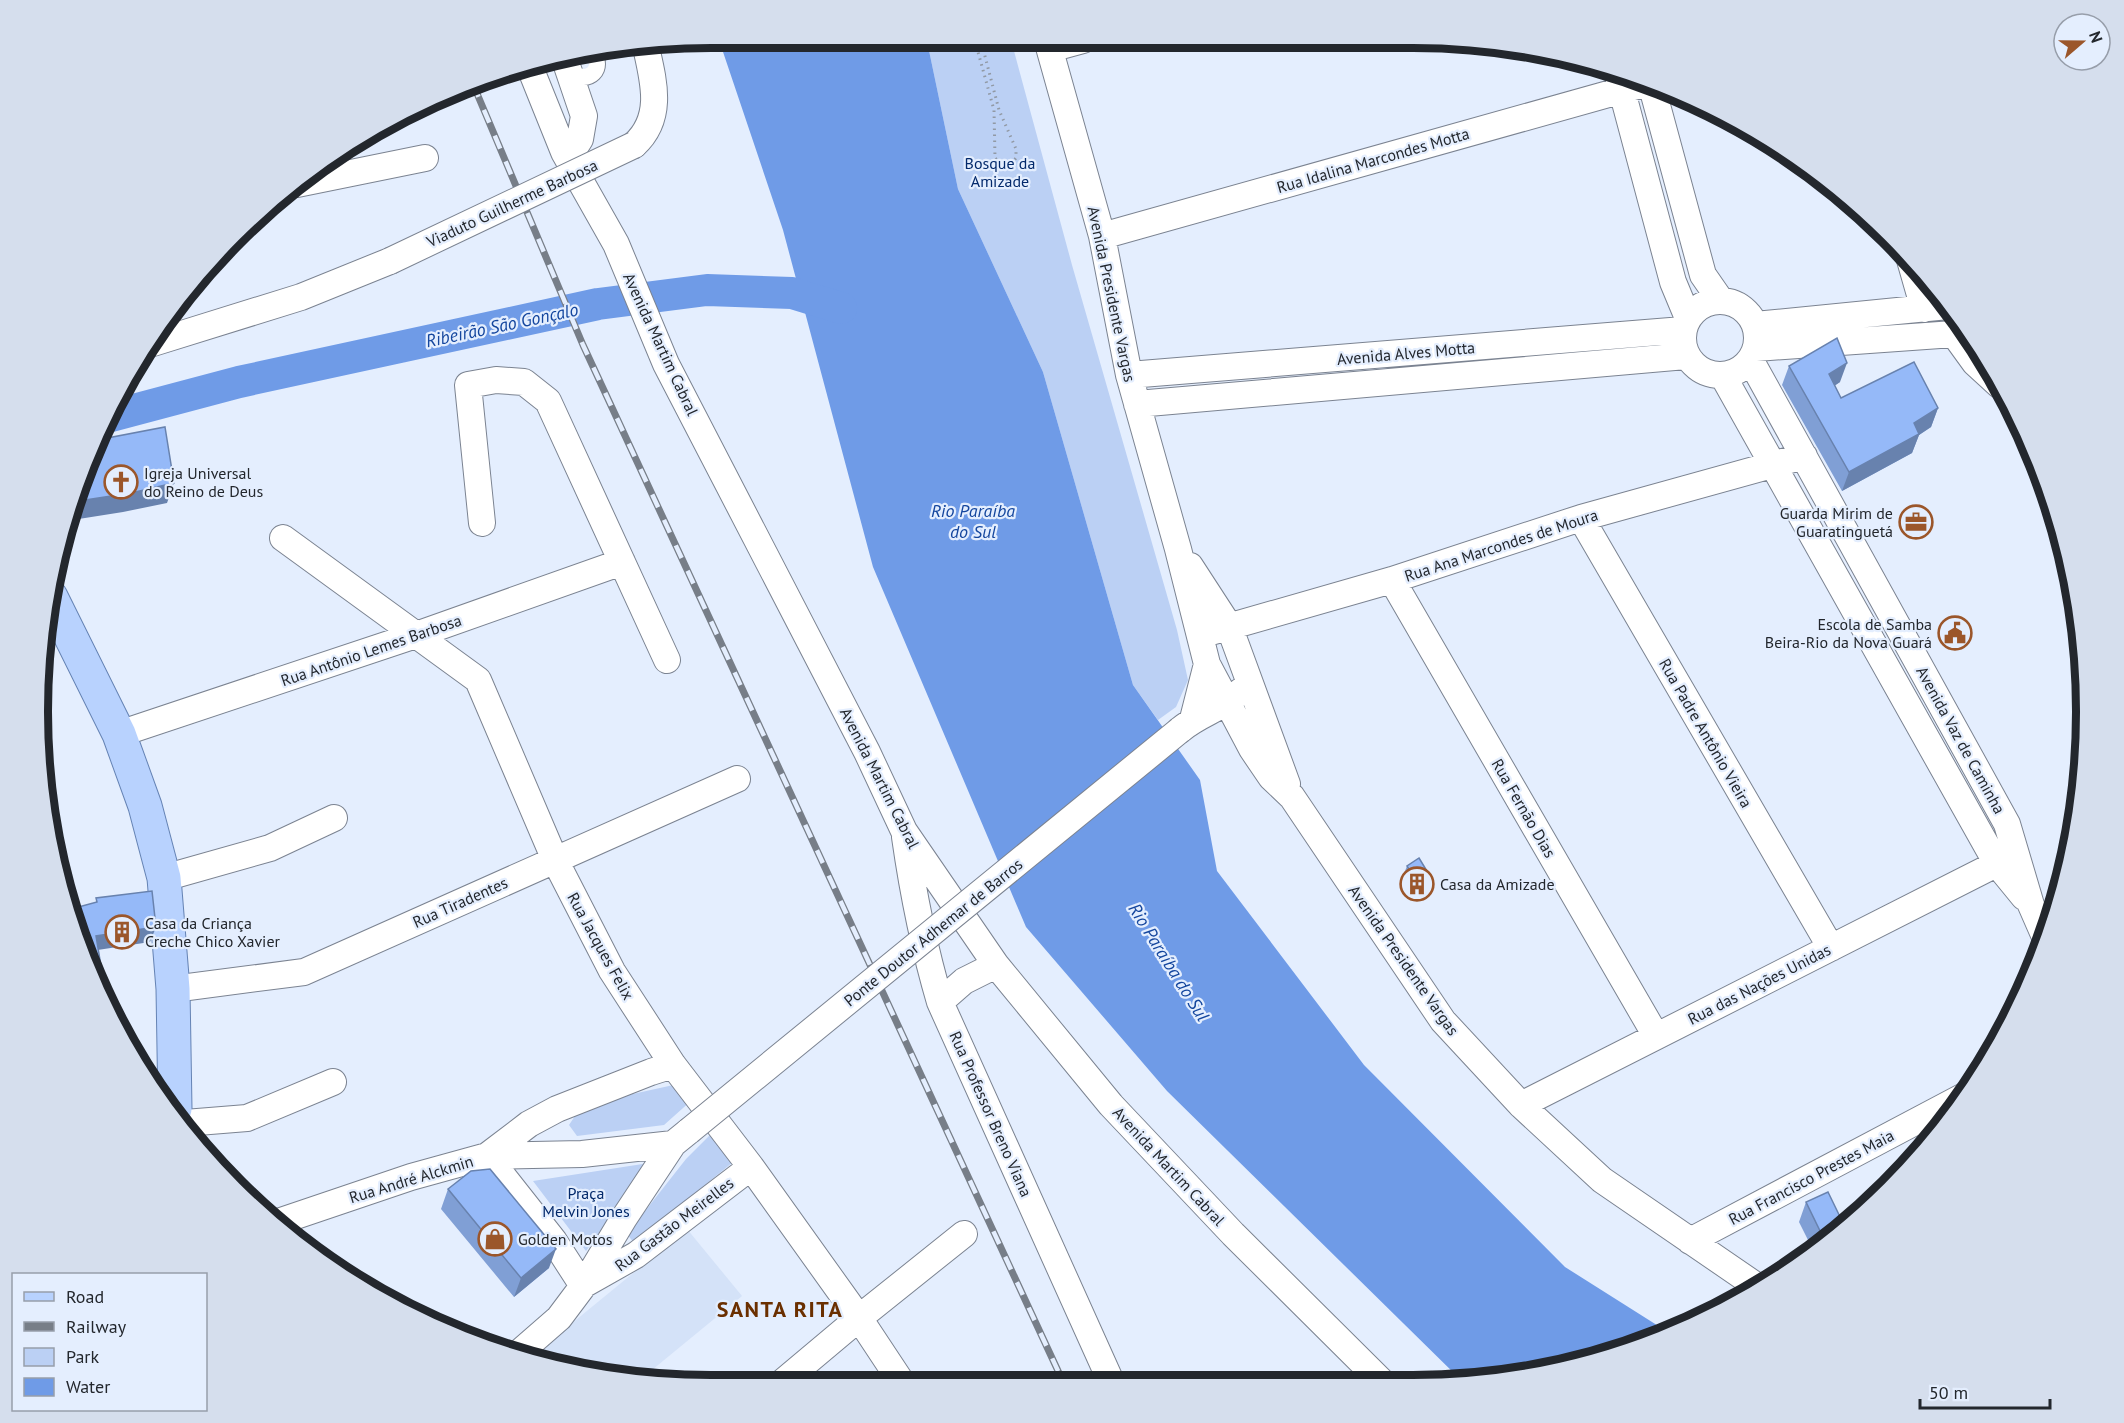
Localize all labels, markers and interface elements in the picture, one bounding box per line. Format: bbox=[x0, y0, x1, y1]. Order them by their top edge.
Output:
north arrow bbox=[2052, 12, 2112, 72]
text: N bbox=[2085, 29, 2107, 45]
street label: Rua Idalina Marcondes Motta bbox=[1274, 123, 1472, 197]
park label: Bosque da Amizade bbox=[965, 153, 1035, 191]
street label: Viaduto Guilherme Barbosa bbox=[422, 155, 601, 252]
street label: Avenida Presidente Vargas bbox=[1084, 204, 1140, 384]
street label: Avenida Martim Cabral bbox=[619, 269, 703, 419]
water label: Ribeirão São Gonçalo bbox=[424, 298, 580, 352]
street label: Avenida Alves Motta bbox=[1336, 337, 1476, 369]
place label: Igreja Universal do Reino de Deus bbox=[144, 463, 263, 501]
church icon: Igreja Universal do Reino de Deus bbox=[103, 464, 139, 500]
water label: Rio Paraíba do Sul bbox=[931, 499, 1015, 543]
place label: Guarda Mirim de Guaratinguetá bbox=[1780, 503, 1893, 541]
street label: Rua Ana Marcondes de Moura bbox=[1402, 504, 1600, 586]
office icon: Guarda Mirim de Guaratinguetá bbox=[1898, 504, 1934, 540]
street label: Rua Antônio Lemes Barbosa bbox=[278, 610, 464, 690]
place label: Escola de Samba Beira-Rio da Nova Guará bbox=[1765, 614, 1932, 652]
public building icon: Escola de Samba Beira-Rio da Nova Guará bbox=[1937, 615, 1973, 651]
street label: Rua Padre Antônio Vieira bbox=[1655, 655, 1757, 811]
street label: Avenida Vaz de Caminha bbox=[1912, 663, 2010, 817]
street label: Avenida Martim Cabral bbox=[836, 704, 924, 852]
street label: Rua Fernão Dias bbox=[1488, 755, 1561, 861]
street label: Ponte Doutor Adhemar de Barros bbox=[840, 854, 1027, 1010]
building icon: Casa da Amizade bbox=[1399, 866, 1435, 902]
street label: Rua Tiradentes bbox=[409, 872, 511, 932]
place label: Casa da Amizade bbox=[1440, 874, 1555, 894]
street label: Avenida Presidente Vargas bbox=[1345, 881, 1464, 1039]
street label: Rua Jacques Felix bbox=[563, 889, 639, 1003]
water label: Rio Paraíba do Sul bbox=[1123, 899, 1215, 1025]
place label: Casa da Criança Creche Chico Xavier bbox=[145, 913, 281, 951]
building icon: Casa da Criança Creche Chico Xavier bbox=[104, 914, 140, 950]
street label: Rua das Nações Unidas bbox=[1684, 939, 1834, 1029]
street label: Rua Professor Breno Viana bbox=[945, 1028, 1037, 1200]
street label: Avenida Martim Cabral bbox=[1109, 1102, 1229, 1230]
street label: Rua Francisco Prestes Maia bbox=[1725, 1125, 1897, 1229]
street label: Rua André Alckmin bbox=[347, 1151, 475, 1207]
street label: Rua Gastão Meirelles bbox=[611, 1173, 738, 1275]
park label: Praça Melvin Jones bbox=[542, 1183, 630, 1221]
shop icon: Golden Motos bbox=[477, 1221, 513, 1257]
place label: Golden Motos bbox=[518, 1229, 613, 1249]
legend bbox=[12, 1273, 207, 1411]
text: Road bbox=[66, 1285, 104, 1308]
district label: SANTA RITA bbox=[717, 1295, 843, 1323]
text: Railway bbox=[66, 1315, 127, 1338]
text: Park bbox=[66, 1345, 99, 1368]
scale bar bbox=[1920, 1372, 2050, 1410]
text: Water bbox=[66, 1375, 110, 1398]
text: 50 m bbox=[1929, 1381, 1968, 1404]

